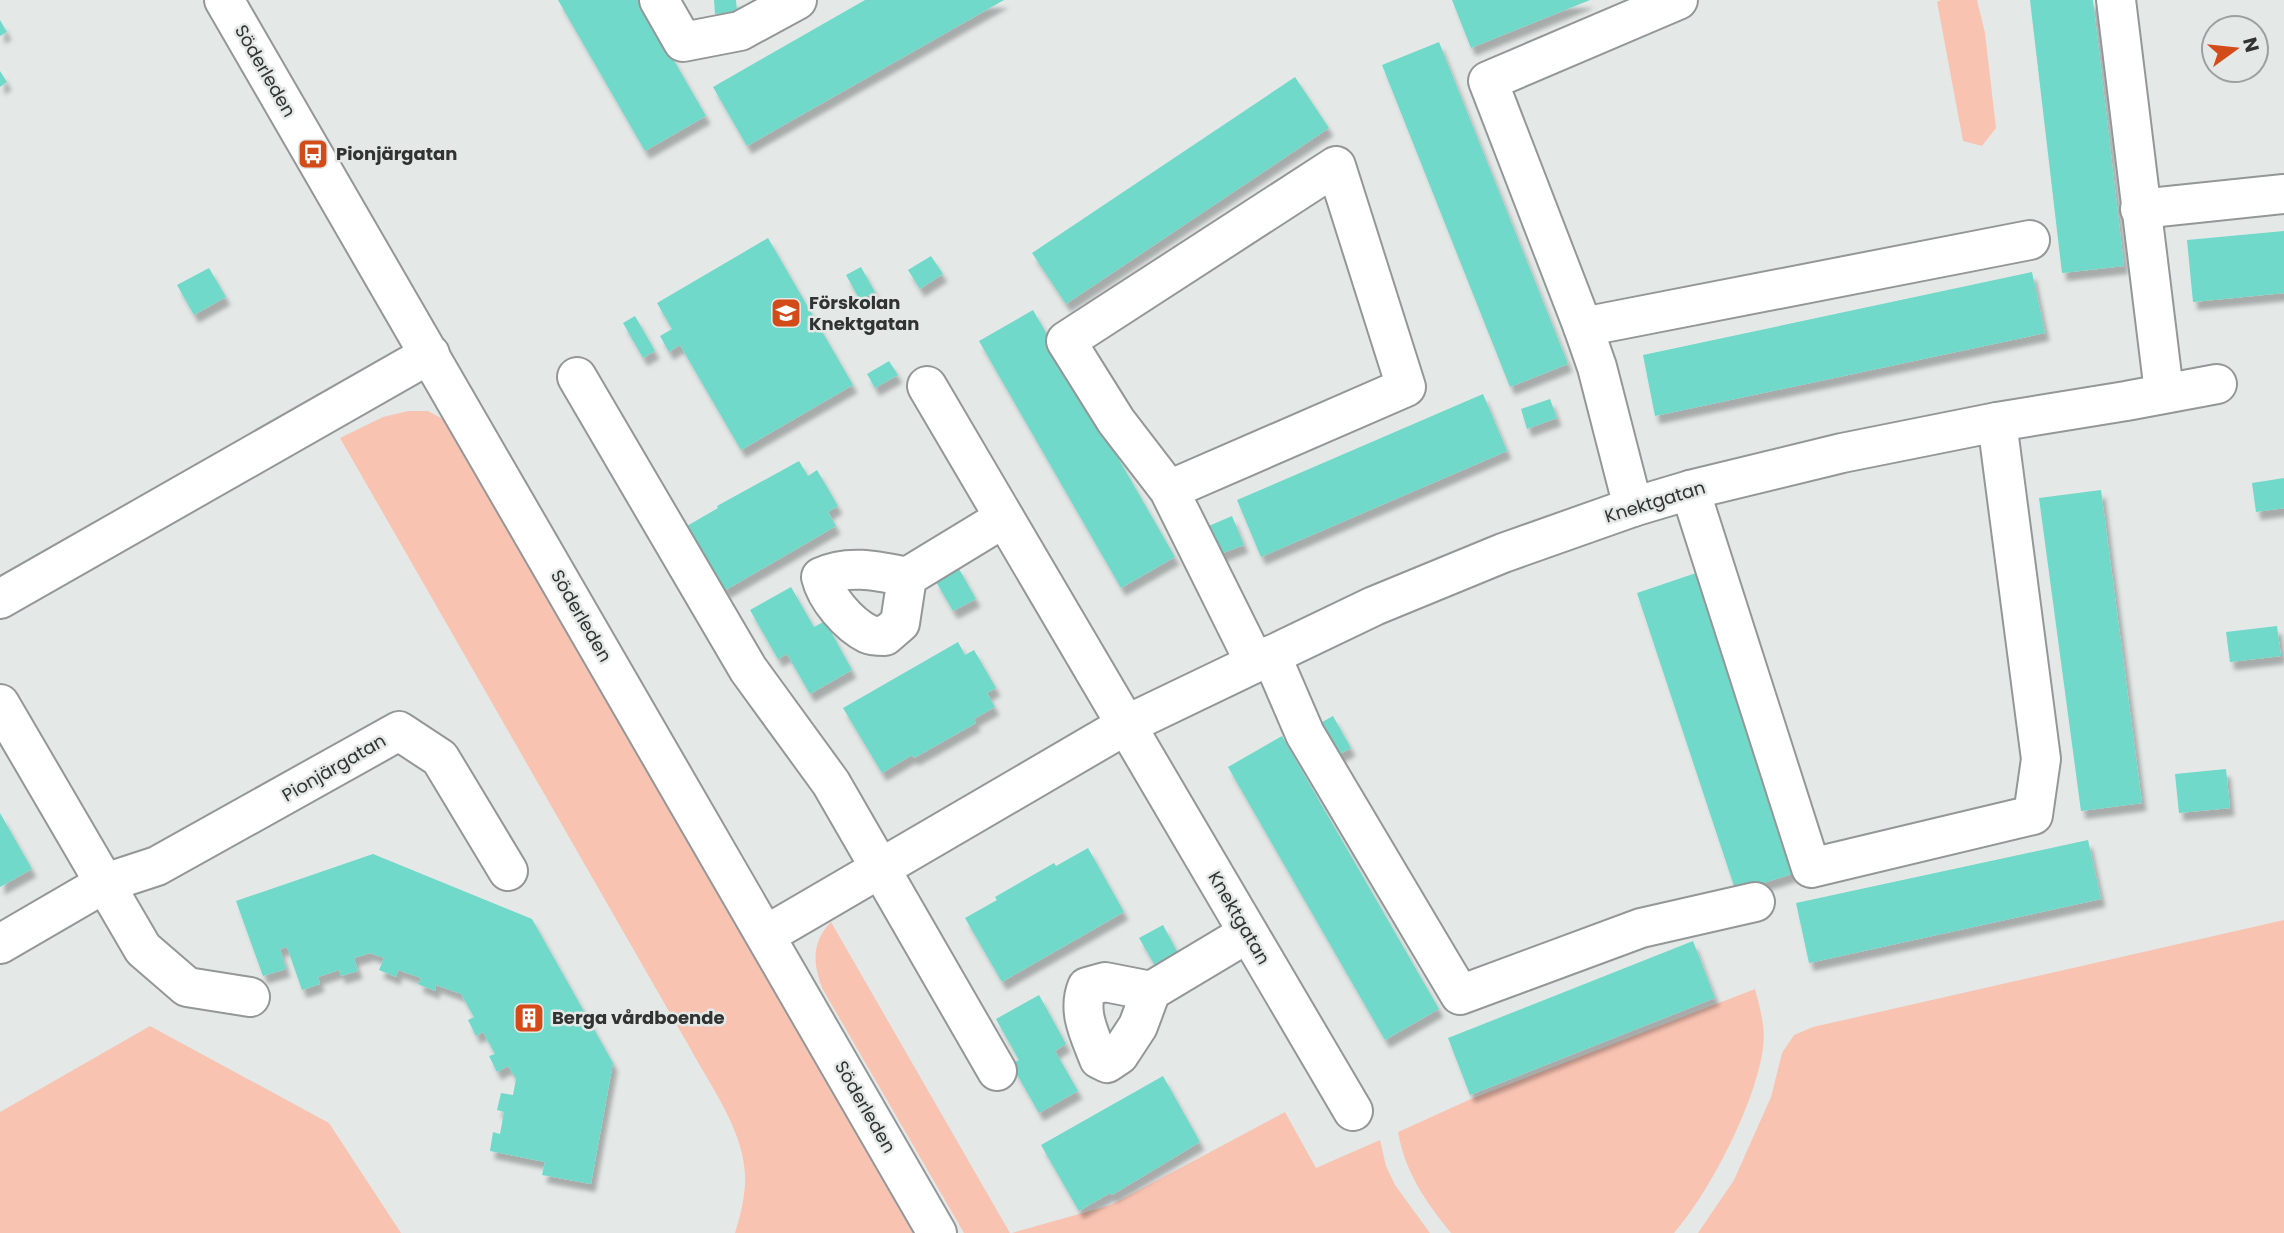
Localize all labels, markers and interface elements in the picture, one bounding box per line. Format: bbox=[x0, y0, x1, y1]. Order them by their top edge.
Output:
north arrow bbox=[2200, 14, 2270, 84]
street label: Söderleden bbox=[229, 20, 302, 121]
text: N bbox=[2236, 34, 2266, 55]
bus stop icon: Pionjärgatan bbox=[296, 137, 330, 171]
place label: Pionjärgatan bbox=[336, 141, 457, 166]
place label: Förskolan Knektgatan bbox=[809, 290, 919, 336]
school or university icon: Förskolan Knektgatan bbox=[769, 296, 803, 330]
street label: Knektgatan bbox=[1602, 474, 1708, 529]
street label: Söderleden bbox=[545, 565, 618, 666]
street label: Pionjärgatan bbox=[277, 728, 390, 807]
street label: Knektgatan bbox=[1203, 867, 1276, 969]
building icon: Berga vårdboende bbox=[512, 1001, 546, 1035]
place label: Berga vårdboende bbox=[552, 1005, 725, 1030]
street label: Söderleden bbox=[829, 1056, 902, 1157]

